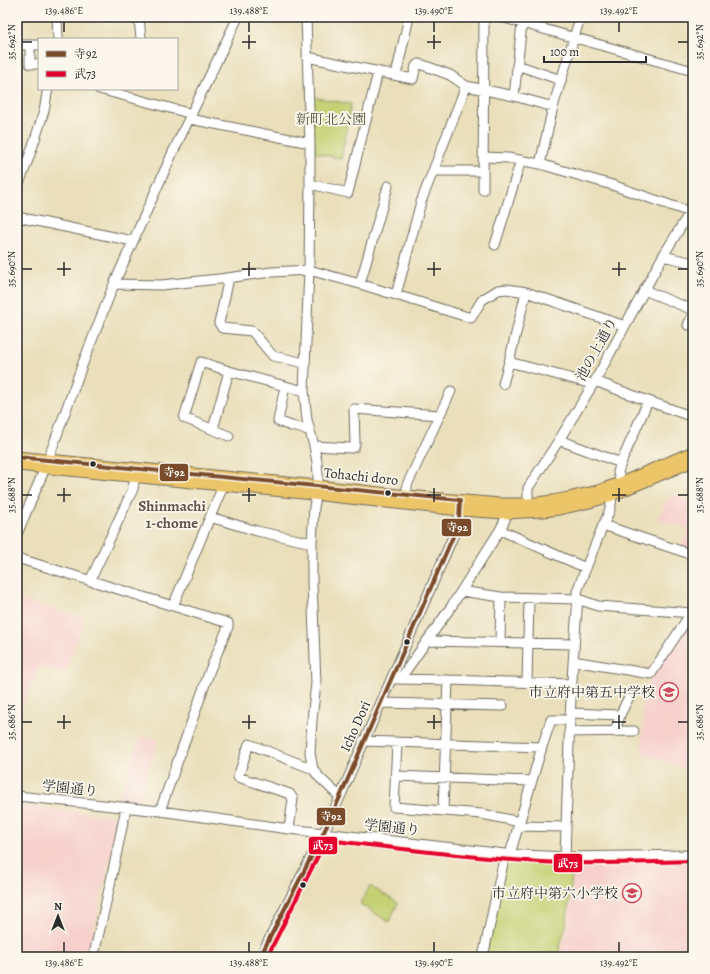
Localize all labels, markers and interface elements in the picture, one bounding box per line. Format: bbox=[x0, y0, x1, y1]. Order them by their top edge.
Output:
text: 139.486°E bbox=[45, 4, 83, 17]
text: 139.488°E bbox=[230, 4, 268, 17]
text: 139.490°E bbox=[415, 4, 453, 17]
text: 139.492°E bbox=[600, 4, 638, 17]
text: 35.692°N bbox=[5, 24, 18, 60]
text: 35.692°N bbox=[693, 24, 706, 60]
legend bbox=[38, 38, 178, 90]
scale bar bbox=[544, 38, 646, 64]
text: 100 m bbox=[550, 44, 579, 60]
text: 寺92 bbox=[74, 46, 97, 62]
text: 武73 bbox=[74, 66, 96, 82]
park label: 新町北公園 bbox=[296, 110, 366, 129]
text: 35.690°N bbox=[5, 251, 18, 287]
text: 35.690°N bbox=[693, 251, 706, 287]
street label: 池の上通り bbox=[571, 314, 622, 384]
unlabelled marker bbox=[88, 459, 98, 469]
line badge: 寺92 bbox=[159, 463, 189, 482]
street label: Tohachi doro bbox=[323, 463, 399, 490]
text: 寺92 bbox=[163, 465, 185, 480]
text: 35.688°N bbox=[5, 477, 18, 513]
text: 35.688°N bbox=[693, 477, 706, 513]
unlabelled marker bbox=[383, 488, 393, 498]
district label: Shinmachi 1-chome bbox=[138, 496, 206, 533]
line badge: 寺92 bbox=[441, 518, 472, 537]
text: 寺92 bbox=[446, 520, 468, 535]
unlabelled marker bbox=[402, 637, 412, 647]
school or university icon: 市立府中第五中学校 bbox=[658, 681, 680, 703]
place label: 市立府中第五中学校 bbox=[529, 683, 655, 702]
street label: Icho Dori bbox=[336, 698, 375, 755]
text: 35.686°N bbox=[5, 704, 18, 740]
text: 35.686°N bbox=[693, 704, 706, 740]
street label: 学園通り bbox=[41, 776, 99, 801]
line badge: 寺92 bbox=[316, 807, 346, 826]
text: 寺92 bbox=[320, 809, 342, 824]
street label: 学園通り bbox=[363, 815, 421, 840]
line badge: 武73 bbox=[308, 836, 338, 855]
text: 武73 bbox=[313, 838, 333, 853]
line badge: 武73 bbox=[553, 853, 583, 873]
text: 武73 bbox=[558, 856, 578, 871]
unlabelled marker bbox=[298, 880, 308, 890]
school or university icon: 市立府中第六小学校 bbox=[621, 882, 643, 904]
place label: 市立府中第六小学校 bbox=[492, 884, 618, 903]
north arrow bbox=[38, 896, 78, 936]
text: N bbox=[54, 899, 62, 914]
text: 139.486°E bbox=[45, 956, 83, 969]
text: 139.488°E bbox=[230, 956, 268, 969]
text: 139.490°E bbox=[415, 956, 453, 969]
text: 139.492°E bbox=[600, 956, 638, 969]

